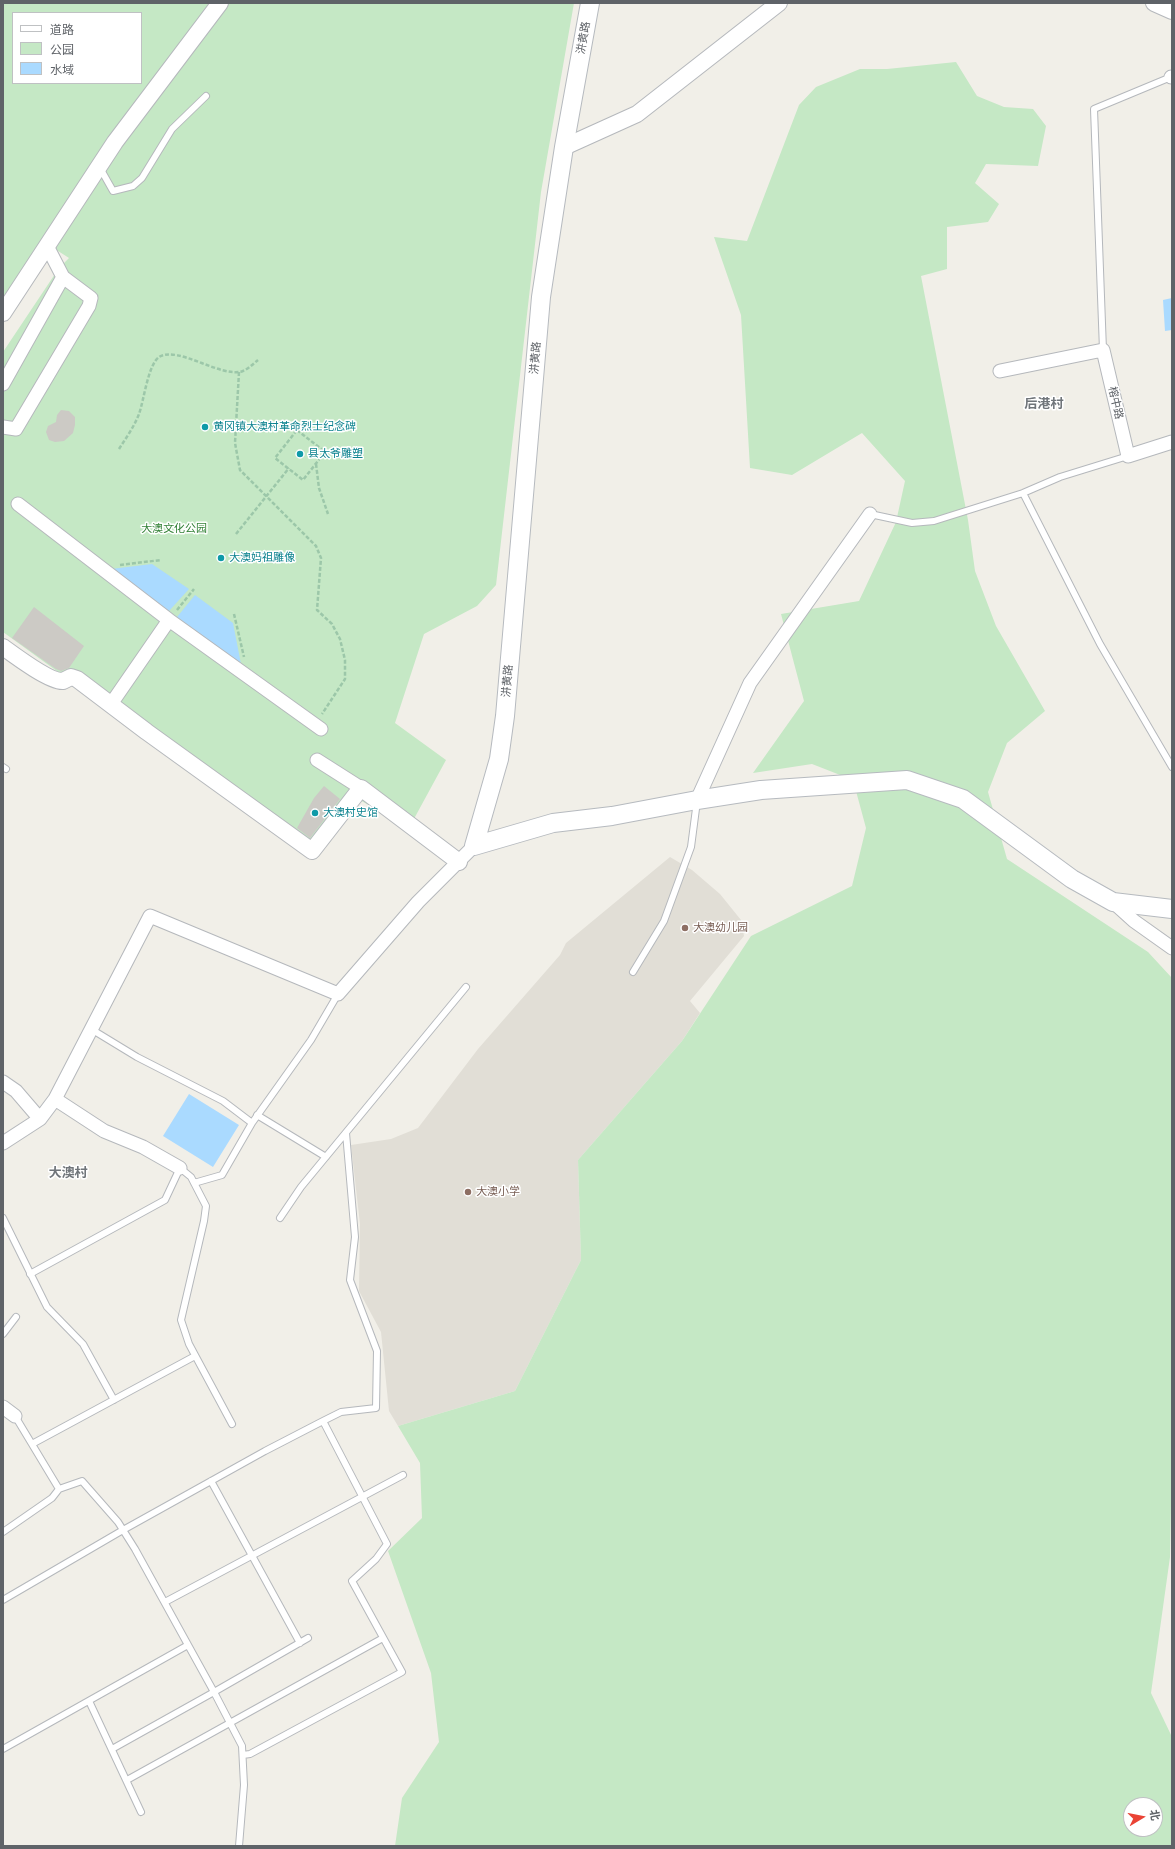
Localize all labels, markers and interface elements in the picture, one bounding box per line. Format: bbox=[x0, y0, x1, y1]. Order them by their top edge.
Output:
legend bbox=[12, 12, 142, 84]
street label: 汫黄路 bbox=[575, 21, 593, 55]
text: 道路 bbox=[50, 23, 74, 37]
text: 公园 bbox=[50, 43, 74, 57]
text: 水域 bbox=[50, 63, 74, 77]
street label: 汫黄路 bbox=[528, 341, 544, 375]
street label: 榕中路 bbox=[1105, 385, 1125, 421]
district label: 后港村 bbox=[1025, 397, 1063, 413]
place label: 黄冈镇大澳村革命烈士纪念碑 bbox=[213, 420, 356, 434]
marker: 黄冈镇大澳村革命烈士纪念碑 bbox=[200, 422, 210, 432]
place label: 县太爷雕塑 bbox=[308, 447, 363, 461]
marker: 县太爷雕塑 bbox=[295, 449, 305, 459]
park label: 大澳文化公园 bbox=[141, 522, 207, 536]
place label: 大澳妈祖雕像 bbox=[229, 551, 295, 565]
marker: 大澳妈祖雕像 bbox=[216, 553, 226, 563]
street label: 汫黄路 bbox=[500, 664, 516, 698]
place label: 大澳村史馆 bbox=[323, 806, 378, 820]
marker: 大澳村史馆 bbox=[310, 808, 320, 818]
place label: 大澳幼儿园 bbox=[693, 921, 748, 935]
marker: 大澳幼儿园 bbox=[680, 923, 690, 933]
district label: 大澳村 bbox=[49, 1166, 87, 1182]
place label: 大澳小学 bbox=[476, 1185, 520, 1199]
marker: 大澳小学 bbox=[463, 1187, 473, 1197]
north arrow bbox=[1123, 1797, 1163, 1837]
text: 北 bbox=[1147, 1808, 1162, 1822]

